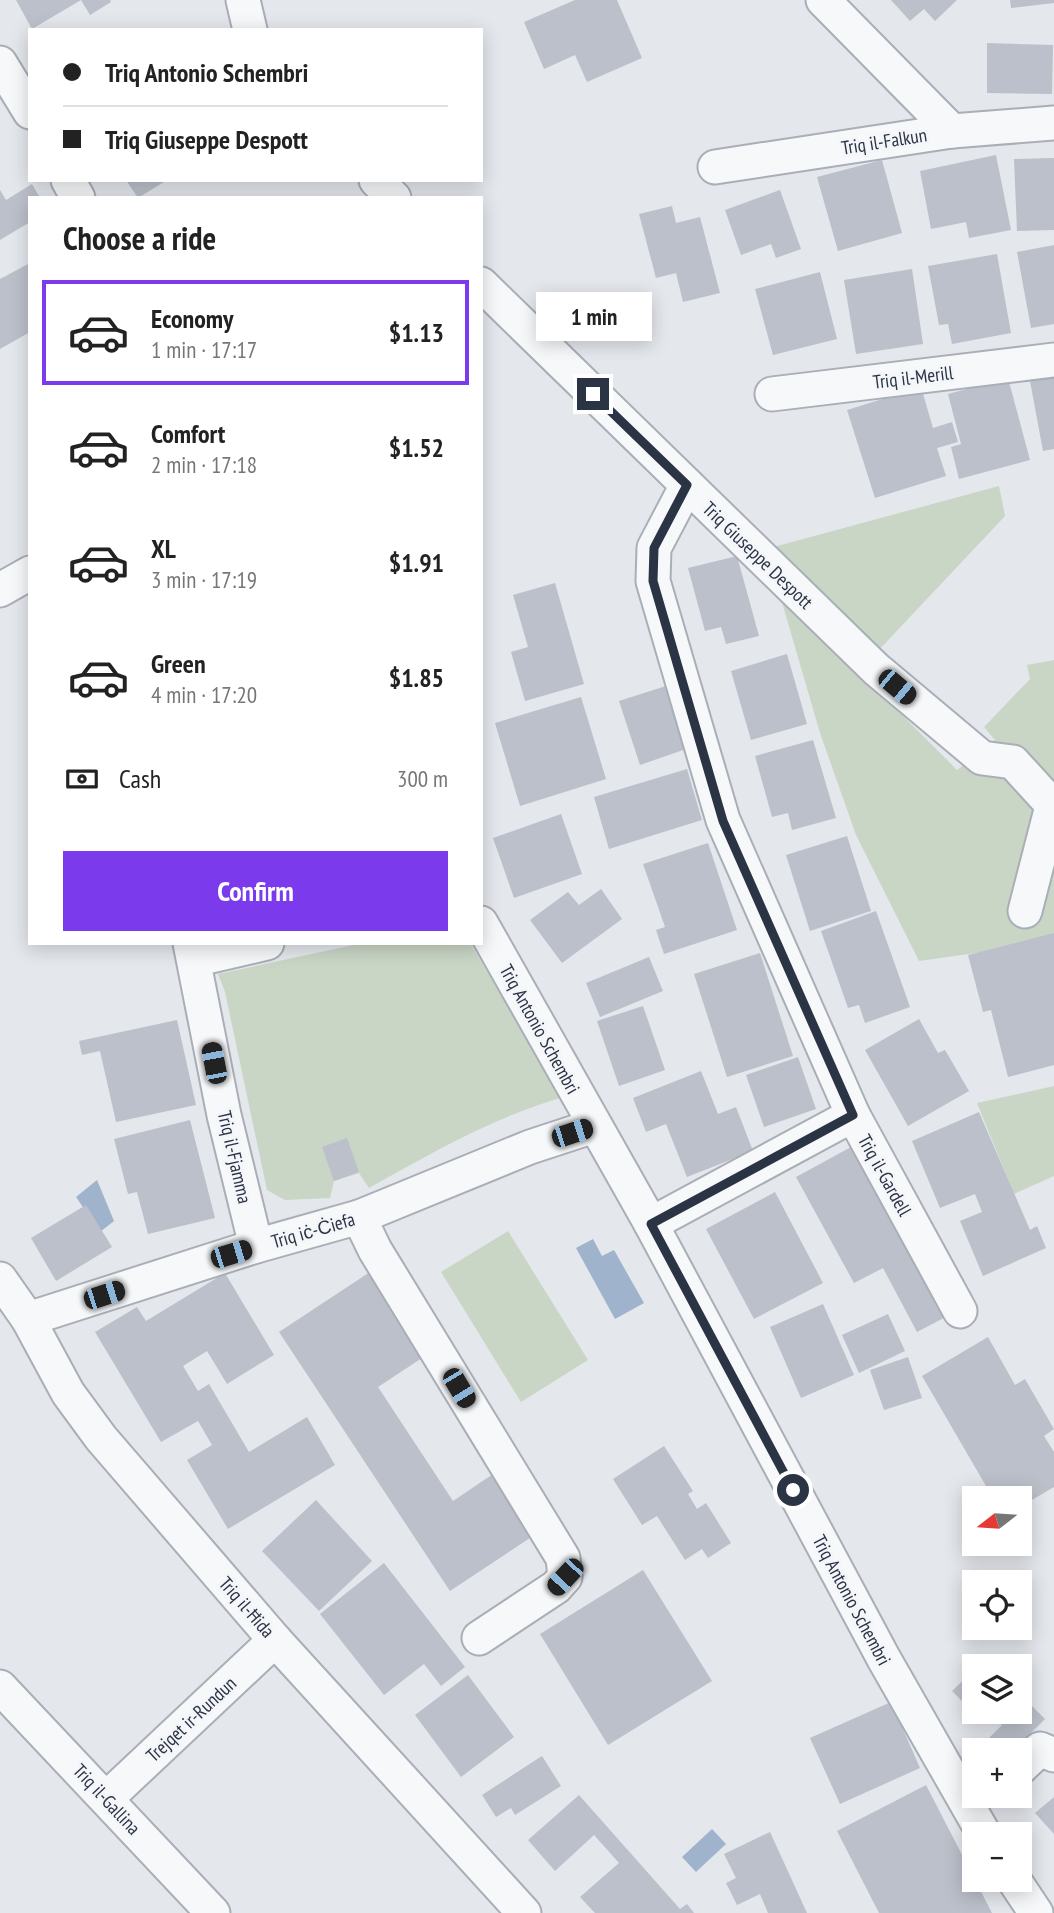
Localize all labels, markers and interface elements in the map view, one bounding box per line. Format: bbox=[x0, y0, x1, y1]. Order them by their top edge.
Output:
text: Triq Antonio Schembri bbox=[105, 56, 308, 89]
street label: Triq il-Falkun bbox=[839, 122, 929, 160]
text: Triq Giuseppe Despott bbox=[105, 123, 308, 156]
text: Choose a ride bbox=[63, 217, 216, 259]
callout: 1 min bbox=[535, 292, 651, 342]
icon: car bbox=[67, 301, 130, 364]
text: Economy bbox=[151, 302, 233, 335]
text: 1 min bbox=[571, 302, 617, 331]
text: $1.13 bbox=[389, 316, 444, 349]
text: 1 min · 17:17 bbox=[151, 335, 257, 364]
street label: Triq il-Merill bbox=[872, 360, 955, 394]
route end bbox=[577, 378, 609, 410]
icon: car bbox=[67, 416, 130, 479]
text: Comfort bbox=[151, 417, 225, 450]
text: $1.52 bbox=[389, 431, 444, 464]
text: 2 min · 17:18 bbox=[151, 450, 257, 479]
street label: Triq Giuseppe Despott bbox=[698, 496, 819, 614]
icon: car bbox=[67, 531, 130, 594]
text: XL bbox=[151, 532, 176, 565]
text: $1.91 bbox=[389, 546, 444, 579]
text: 3 min · 17:19 bbox=[151, 565, 257, 594]
icon: car bbox=[67, 646, 130, 709]
text: Green bbox=[151, 647, 206, 680]
text: $1.85 bbox=[389, 661, 444, 694]
car bbox=[875, 665, 920, 709]
text: 4 min · 17:20 bbox=[151, 680, 257, 709]
icon: cash bbox=[63, 760, 101, 798]
text: Cash bbox=[119, 762, 161, 795]
text: 300 m bbox=[397, 764, 448, 793]
button: Confirm bbox=[63, 851, 448, 931]
street label: Triq Antonio Schembri bbox=[495, 960, 585, 1098]
car bbox=[200, 1040, 229, 1086]
street label: Triq il-Fjamma bbox=[213, 1108, 257, 1206]
car bbox=[549, 1117, 596, 1149]
street label: Triq il-Gardell bbox=[853, 1130, 917, 1221]
street label: Triq iċ-Ċiefa bbox=[268, 1207, 358, 1253]
car bbox=[208, 1238, 255, 1270]
car bbox=[81, 1279, 128, 1311]
car bbox=[440, 1365, 479, 1411]
route start bbox=[777, 1474, 809, 1506]
north arrow bbox=[962, 1486, 1032, 1556]
map controls bbox=[962, 1486, 1032, 1892]
street label: Triq Antonio Schembri bbox=[808, 1531, 896, 1669]
car bbox=[543, 1554, 588, 1600]
button: locate bbox=[962, 1570, 1032, 1640]
street label: Triq il-Ħida bbox=[214, 1572, 280, 1642]
button: layers bbox=[962, 1654, 1032, 1724]
street label: Trejqet ir-Rundun bbox=[141, 1671, 241, 1767]
button: + bbox=[962, 1738, 1032, 1808]
street label: Triq il-Gallina bbox=[68, 1758, 146, 1840]
button: − bbox=[962, 1822, 1032, 1892]

